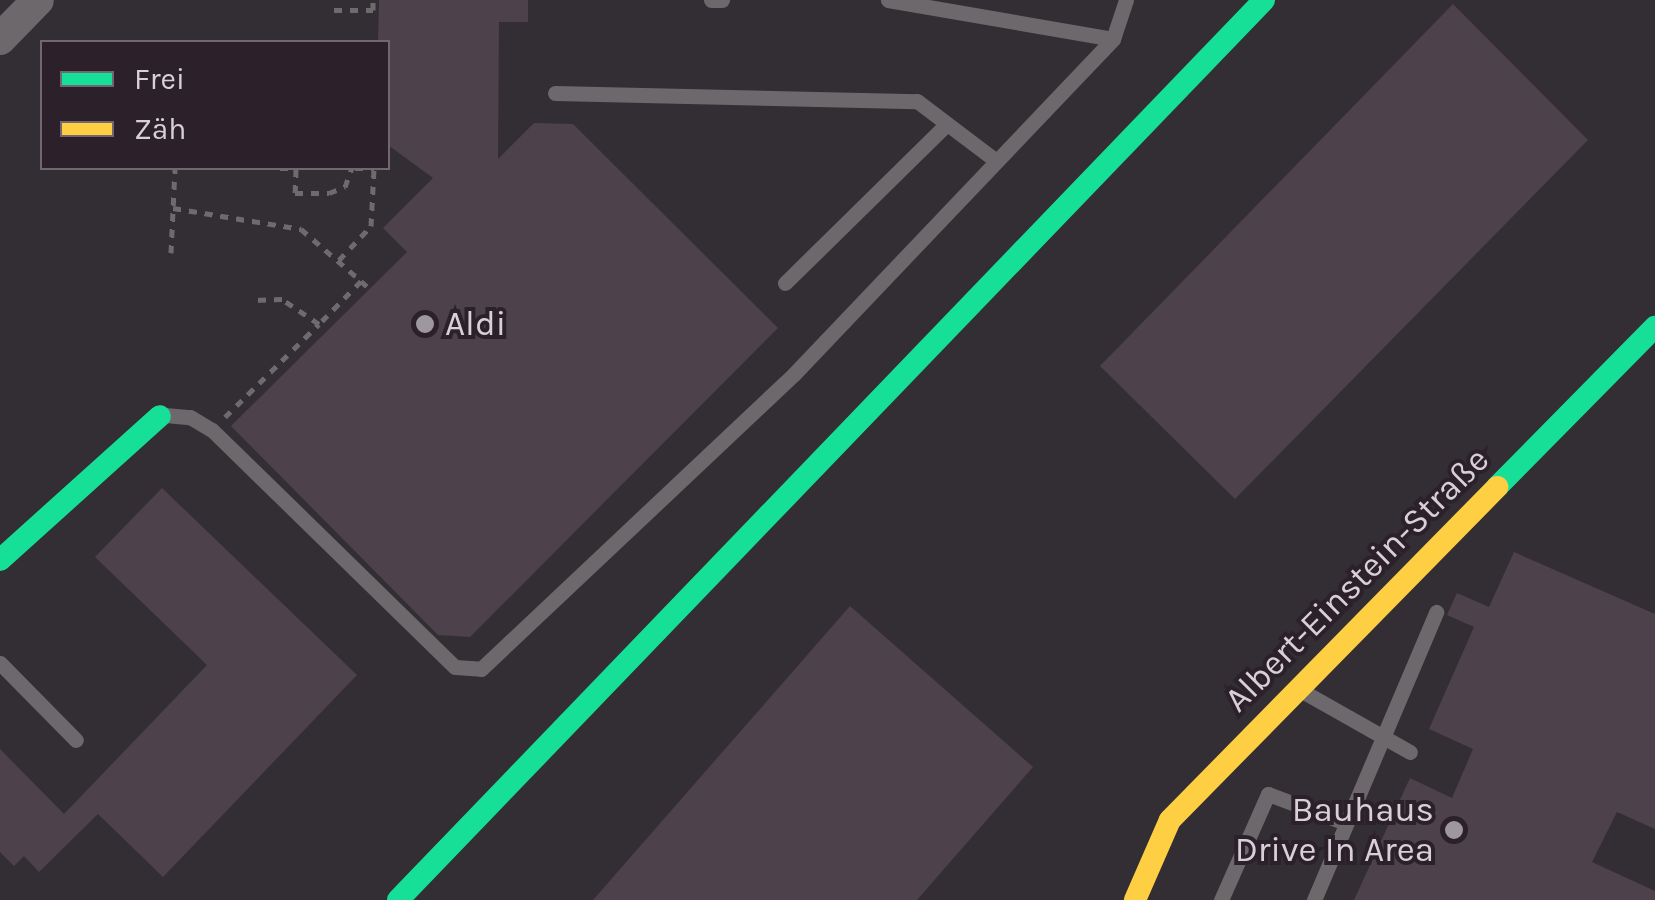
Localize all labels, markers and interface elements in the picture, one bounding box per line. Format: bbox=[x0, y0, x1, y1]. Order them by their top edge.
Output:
legend bbox=[40, 40, 390, 170]
text: Frei bbox=[134, 61, 185, 97]
text: Zäh bbox=[134, 111, 186, 147]
place label: Aldi bbox=[445, 303, 506, 345]
marker: Aldi bbox=[414, 313, 436, 335]
street label: Albert-Einstein-Straße bbox=[1216, 439, 1498, 721]
place label: Bauhaus Drive In Area bbox=[1235, 789, 1434, 871]
marker: Bauhaus Drive In Area bbox=[1443, 819, 1465, 841]

